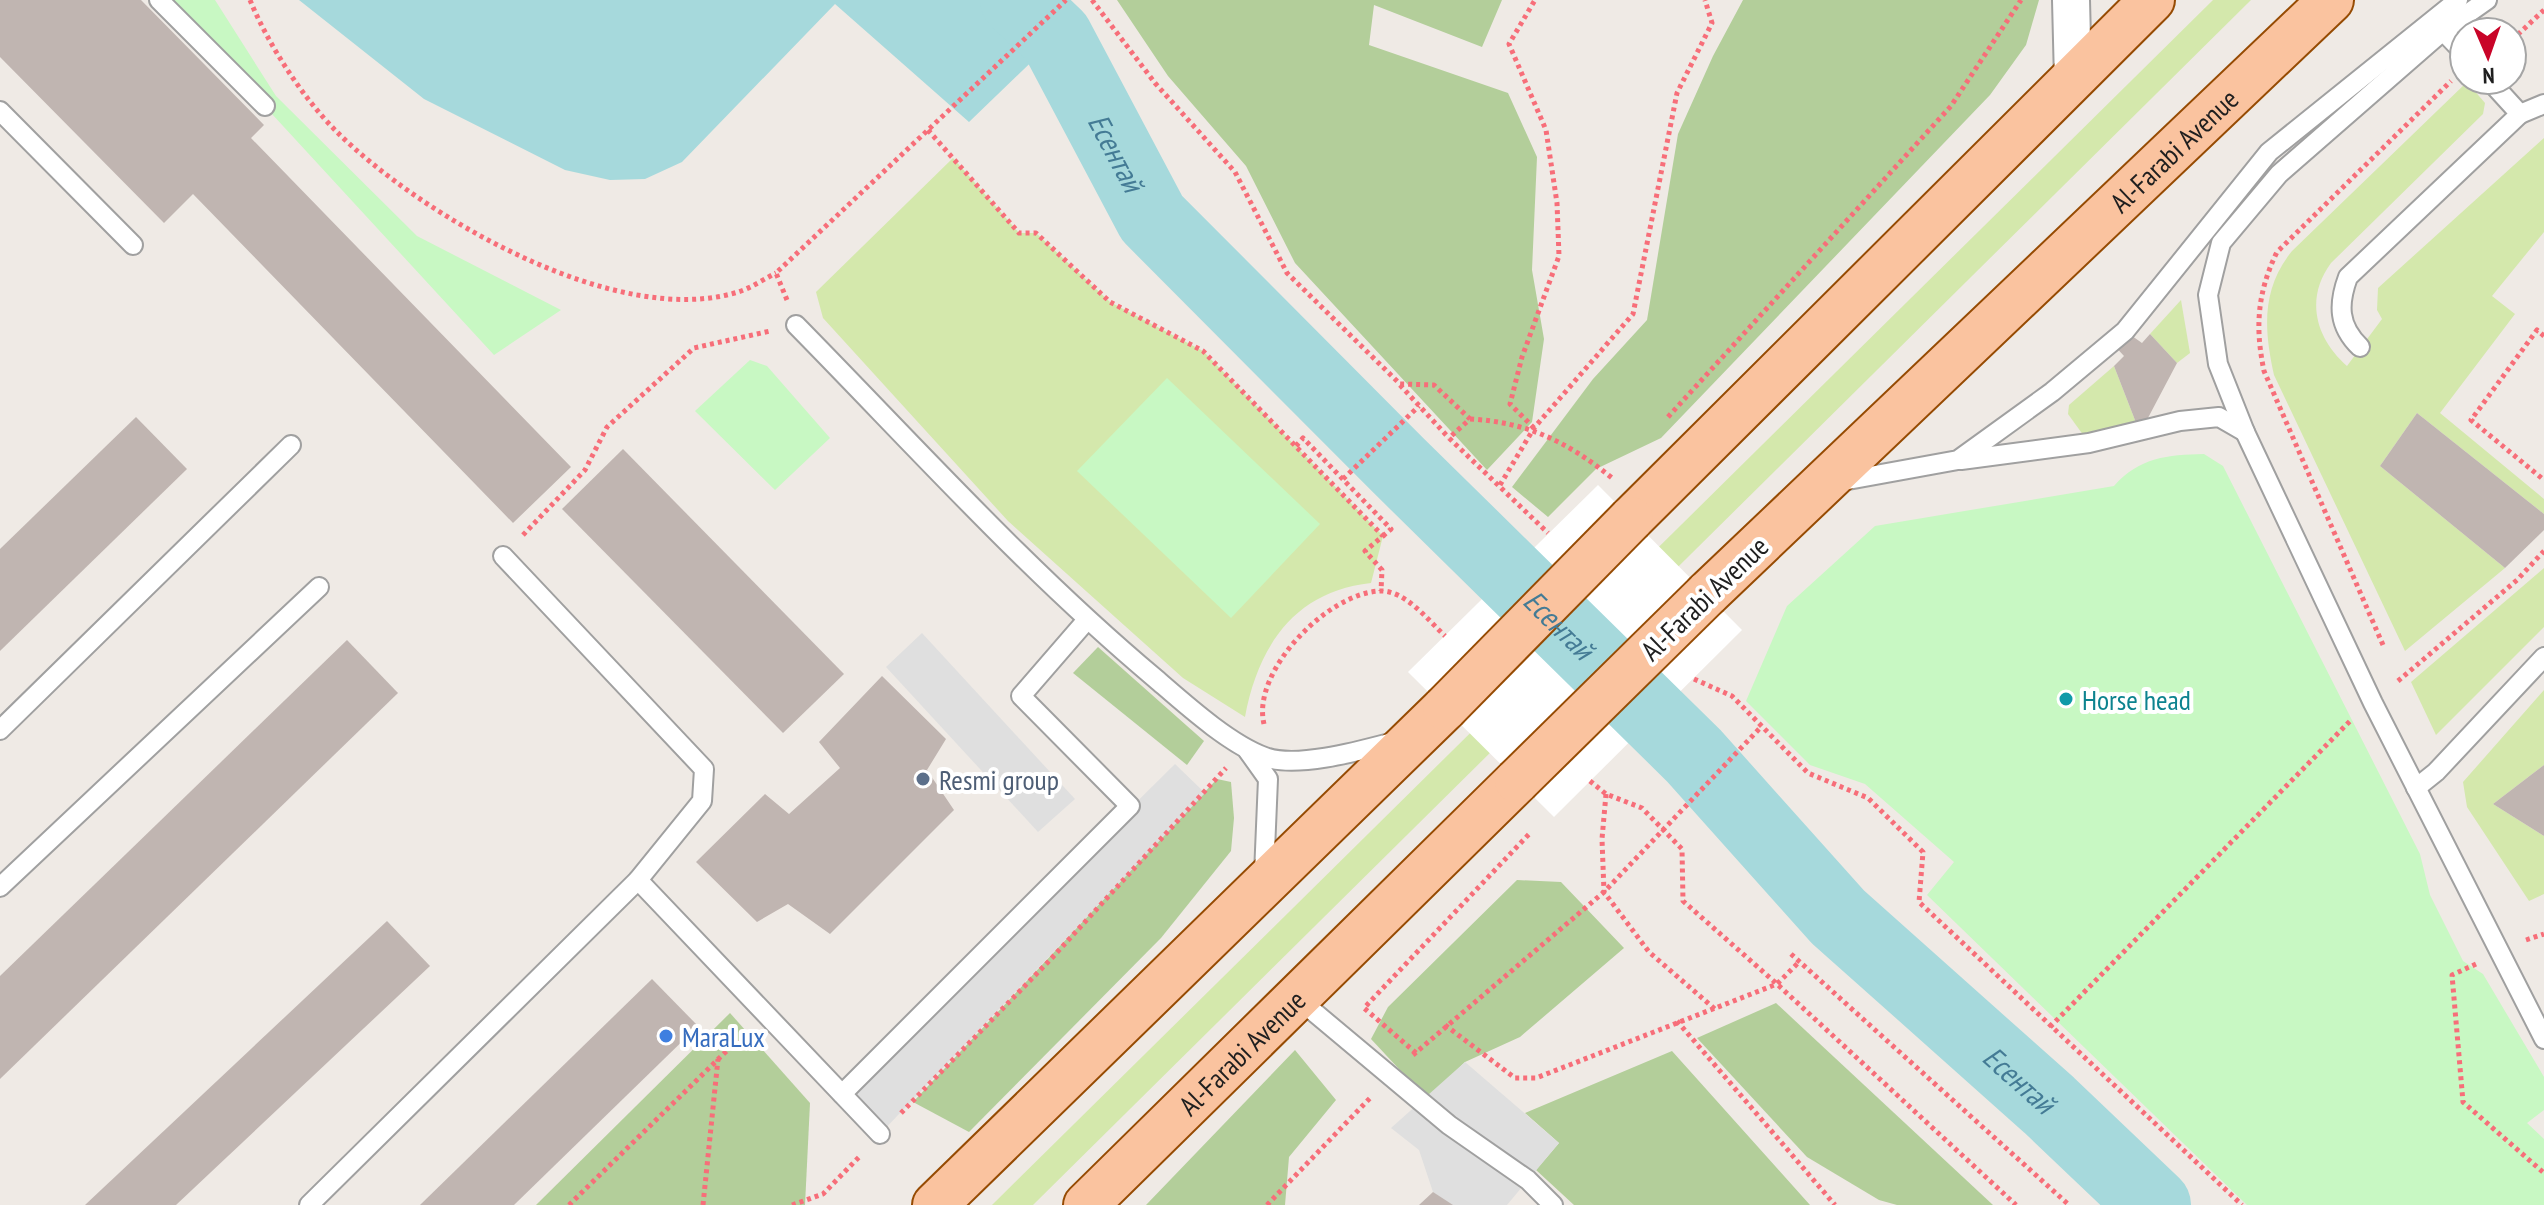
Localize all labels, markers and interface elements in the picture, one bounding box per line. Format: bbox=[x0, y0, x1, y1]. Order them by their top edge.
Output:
north arrow bbox=[2448, 16, 2528, 96]
text: N bbox=[2482, 62, 2495, 90]
street label: Al-Farabi Avenue bbox=[2101, 80, 2246, 220]
water label: Есентай bbox=[1080, 106, 1155, 200]
street label: Al-Farabi Avenue bbox=[1632, 528, 1776, 668]
water label: Есентай bbox=[1516, 581, 1605, 669]
place label: Horse head bbox=[2082, 681, 2191, 718]
marker: Horse head bbox=[2057, 690, 2075, 708]
place label: Resmi group bbox=[939, 761, 1059, 798]
marker: Resmi group bbox=[914, 770, 932, 788]
street label: Al-Farabi Avenue bbox=[1170, 981, 1313, 1123]
place label: MaraLux bbox=[682, 1018, 765, 1055]
marker: MaraLux bbox=[657, 1027, 675, 1045]
water label: Есентай bbox=[1976, 1037, 2066, 1123]

